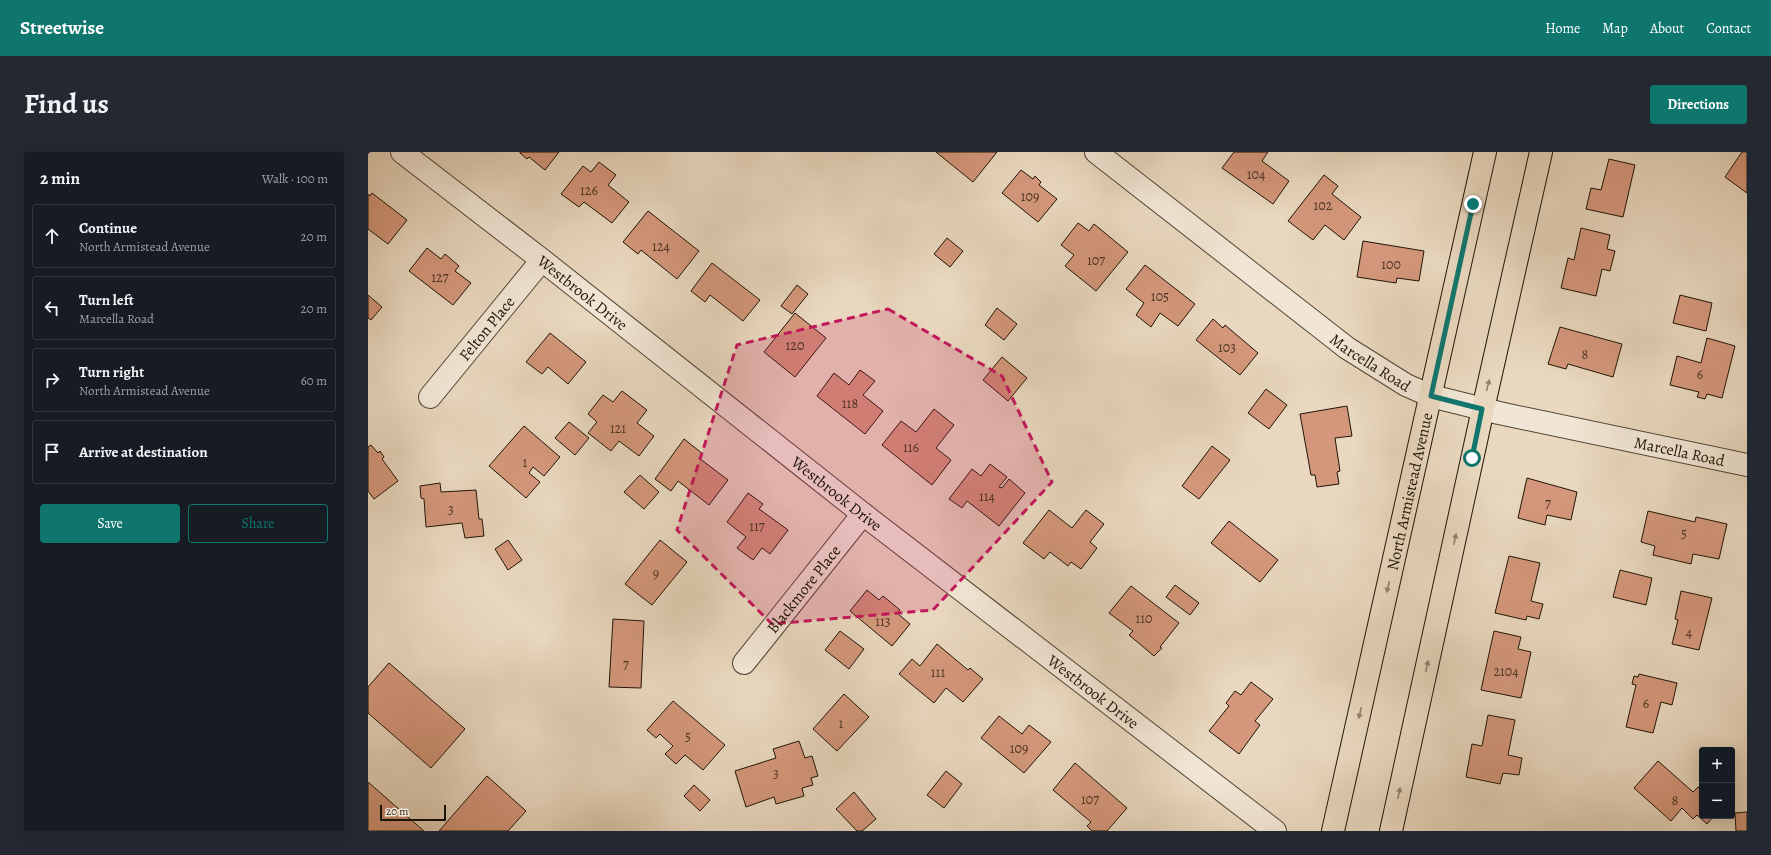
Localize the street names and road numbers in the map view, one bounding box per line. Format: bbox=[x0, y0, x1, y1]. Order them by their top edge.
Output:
street label: Westbrook Drive bbox=[532, 250, 632, 336]
street label: Felton Place bbox=[454, 292, 520, 366]
street label: Marcella Road bbox=[1325, 329, 1415, 398]
street label: North Armistead Avenue bbox=[1382, 411, 1438, 573]
street label: Marcella Road bbox=[1632, 432, 1727, 472]
street label: Westbrook Drive bbox=[786, 451, 886, 537]
street label: Blackmore Place bbox=[762, 541, 846, 638]
street label: Westbrook Drive bbox=[1042, 649, 1143, 734]

